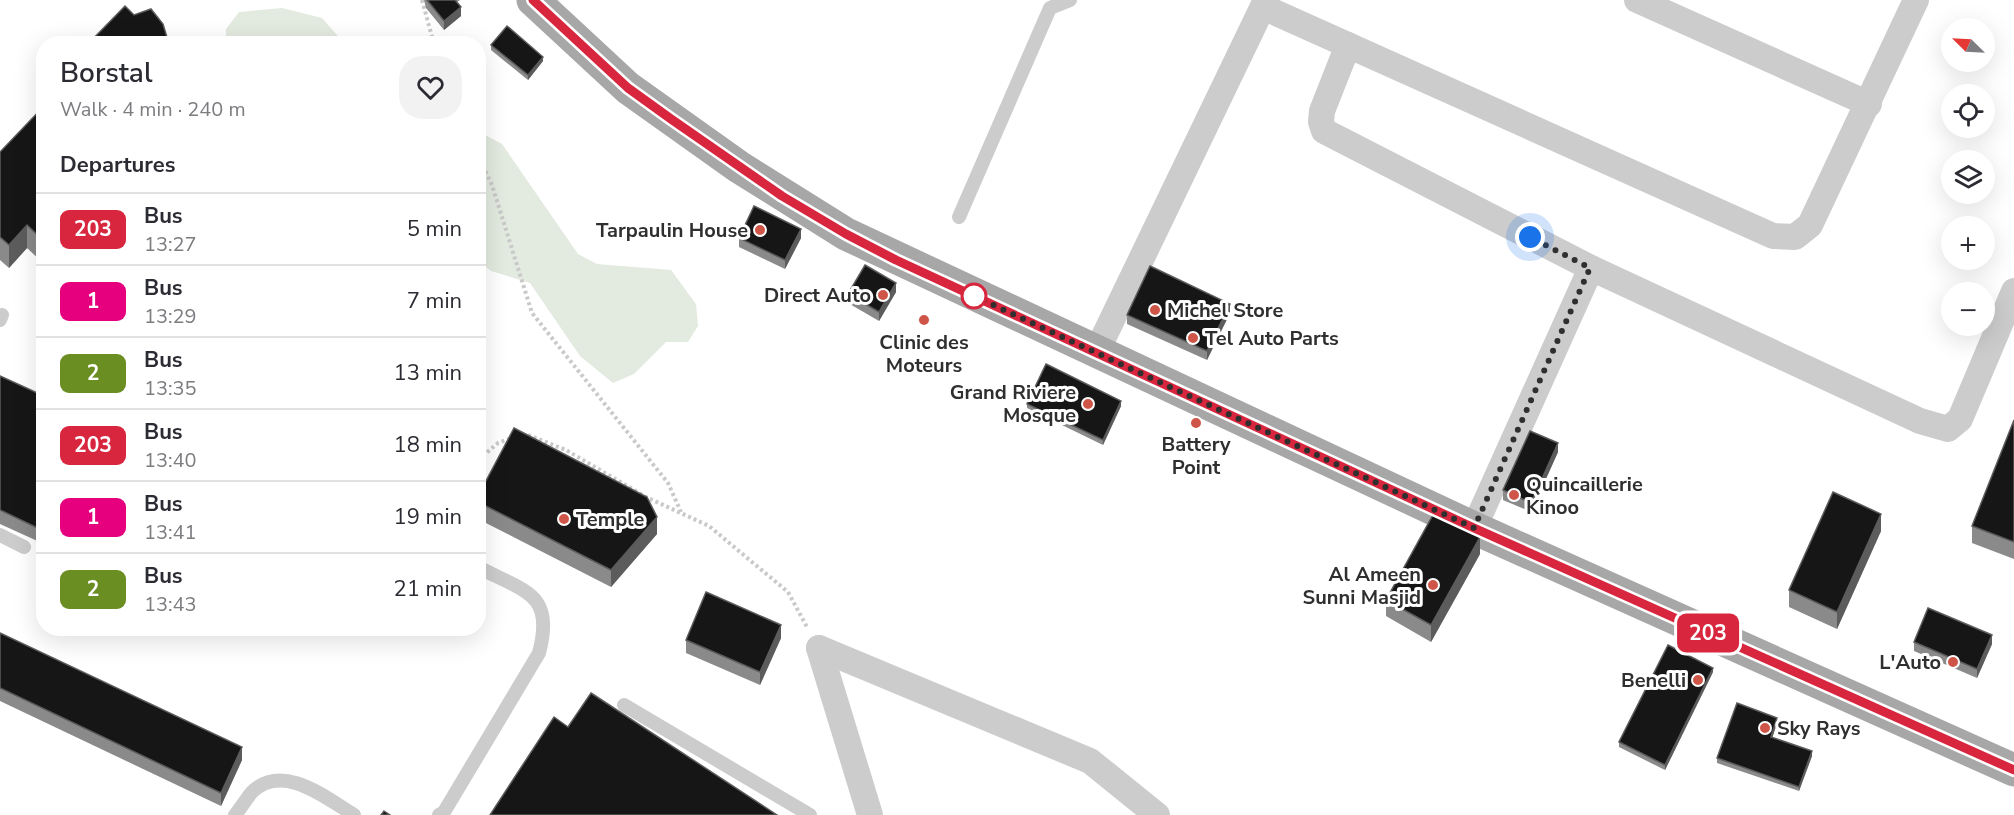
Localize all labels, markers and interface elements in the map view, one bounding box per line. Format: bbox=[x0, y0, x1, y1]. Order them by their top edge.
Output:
north arrow bbox=[1941, 18, 1995, 72]
map controls bbox=[1941, 18, 1995, 336]
text: Borstal bbox=[60, 54, 152, 92]
button: heart bbox=[399, 56, 462, 119]
button: locate bbox=[1941, 84, 1995, 138]
text: Walk · 4 min · 240 m bbox=[60, 96, 246, 123]
text: Departures bbox=[60, 150, 175, 180]
button: layers bbox=[1941, 150, 1995, 204]
text: Bus bbox=[144, 201, 183, 231]
text: 5 min bbox=[407, 214, 462, 244]
text: 203 bbox=[74, 215, 112, 243]
button: + bbox=[1941, 216, 1995, 270]
place label: Tarpaulin House bbox=[596, 217, 748, 244]
your location bbox=[1515, 222, 1545, 252]
marker: Tarpaulin House bbox=[753, 223, 767, 237]
text: 13:27 bbox=[144, 231, 197, 258]
text: Bus bbox=[144, 273, 183, 303]
place label: Direct Auto bbox=[764, 282, 871, 309]
button: − bbox=[1941, 282, 1995, 336]
unlabelled marker bbox=[961, 283, 987, 309]
text: 7 min bbox=[407, 286, 462, 316]
text: 1 bbox=[87, 287, 99, 315]
marker: Direct Auto bbox=[876, 288, 890, 302]
place label: Michel Store bbox=[1167, 297, 1284, 324]
text: 13:29 bbox=[144, 303, 197, 330]
marker: Michel Store bbox=[1148, 303, 1162, 317]
marker: Clinic des Moteurs bbox=[917, 313, 931, 327]
place label: Tel Auto Parts bbox=[1205, 325, 1339, 352]
place label: Clinic des Moteurs bbox=[879, 329, 969, 379]
marker: Tel Auto Parts bbox=[1186, 331, 1200, 345]
text: Bus bbox=[144, 345, 183, 375]
text: 13 min bbox=[394, 358, 462, 388]
text: 2 bbox=[87, 359, 99, 387]
text: 13:35 bbox=[144, 375, 197, 402]
place label: Grand Riviere Mosque bbox=[950, 379, 1076, 429]
marker: Grand Riviere Mosque bbox=[1081, 397, 1095, 411]
marker: Battery Point bbox=[1189, 416, 1203, 430]
text: Bus bbox=[144, 417, 183, 447]
text: 18 min bbox=[394, 430, 462, 460]
text: 203 bbox=[74, 431, 112, 459]
place label: Battery Point bbox=[1161, 431, 1231, 481]
text: 13:40 bbox=[144, 447, 197, 474]
place label: Quincaillerie Kinoo bbox=[1526, 471, 1643, 521]
marker: Quincaillerie Kinoo bbox=[1507, 488, 1521, 502]
text: Bus bbox=[144, 489, 183, 519]
text: 19 min bbox=[394, 502, 462, 532]
text: 1 bbox=[87, 503, 99, 531]
place label: Temple bbox=[576, 506, 645, 533]
marker: Temple bbox=[557, 512, 571, 526]
text: 13:41 bbox=[144, 519, 197, 546]
text: Bus bbox=[144, 561, 183, 591]
place label: Al Ameen Sunni Masjid bbox=[1303, 561, 1421, 611]
text: 21 min bbox=[394, 574, 462, 604]
text: 2 bbox=[87, 575, 99, 603]
marker: Al Ameen Sunni Masjid bbox=[1426, 578, 1440, 592]
text: 13:43 bbox=[144, 591, 197, 618]
line badge: 203 bbox=[1674, 614, 1742, 652]
text: 203 bbox=[1689, 619, 1727, 647]
place label: L'Auto bbox=[1879, 649, 1941, 676]
marker: L'Auto bbox=[1946, 655, 1960, 669]
place label: Benelli bbox=[1621, 667, 1686, 694]
marker: Benelli bbox=[1691, 673, 1705, 687]
place label: Sky Rays bbox=[1777, 715, 1861, 742]
marker: Sky Rays bbox=[1758, 721, 1772, 735]

